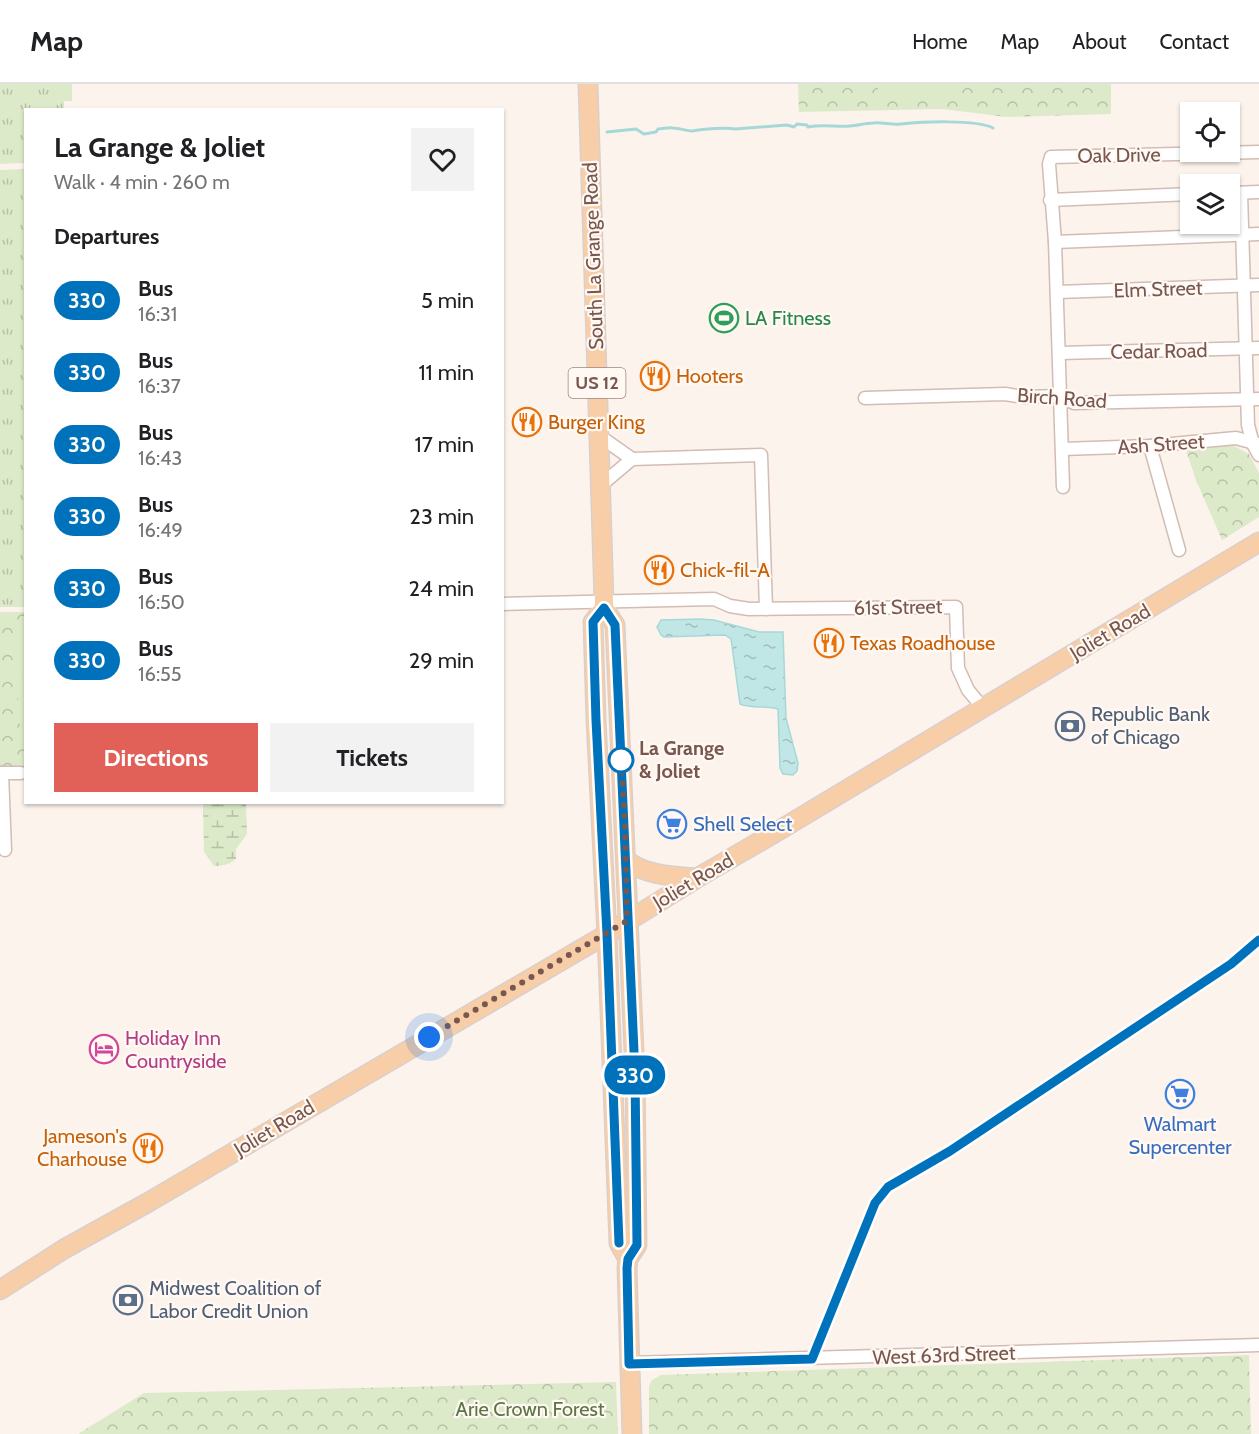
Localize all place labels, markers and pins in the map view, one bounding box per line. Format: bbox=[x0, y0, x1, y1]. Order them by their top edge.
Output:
sports icon: LA Fitness bbox=[708, 302, 740, 334]
place label: LA Fitness bbox=[745, 306, 831, 330]
restaurant icon: Hooters bbox=[639, 360, 671, 392]
place label: Hooters bbox=[676, 364, 743, 388]
restaurant icon: Burger King bbox=[511, 406, 543, 438]
place label: Burger King bbox=[548, 410, 646, 434]
restaurant icon: Chick-fil-A bbox=[643, 554, 675, 586]
place label: Chick-fil-A bbox=[680, 558, 770, 582]
restaurant icon: Texas Roadhouse bbox=[813, 627, 845, 659]
place label: Texas Roadhouse bbox=[850, 631, 995, 655]
place label: Republic Bank of Chicago bbox=[1091, 702, 1210, 749]
bank icon: Republic Bank of Chicago bbox=[1054, 710, 1086, 742]
place label: La Grange & Joliet bbox=[639, 736, 724, 783]
marker: La Grange & Joliet bbox=[608, 747, 634, 773]
supermarket icon: Shell Select bbox=[656, 808, 688, 840]
place label: Shell Select bbox=[693, 812, 792, 836]
place label: Holiday Inn Countryside bbox=[125, 1026, 226, 1073]
hotel icon: Holiday Inn Countryside bbox=[88, 1033, 120, 1065]
supermarket icon: Walmart Supercenter bbox=[1164, 1078, 1196, 1110]
place label: Walmart Supercenter bbox=[1129, 1112, 1232, 1159]
place label: Jameson's Charhouse bbox=[37, 1124, 127, 1171]
restaurant icon: Jameson's Charhouse bbox=[132, 1132, 164, 1164]
place label: Midwest Coalition of Labor Credit Union bbox=[149, 1276, 322, 1323]
bank icon: Midwest Coalition of Labor Credit Union bbox=[112, 1284, 144, 1316]

